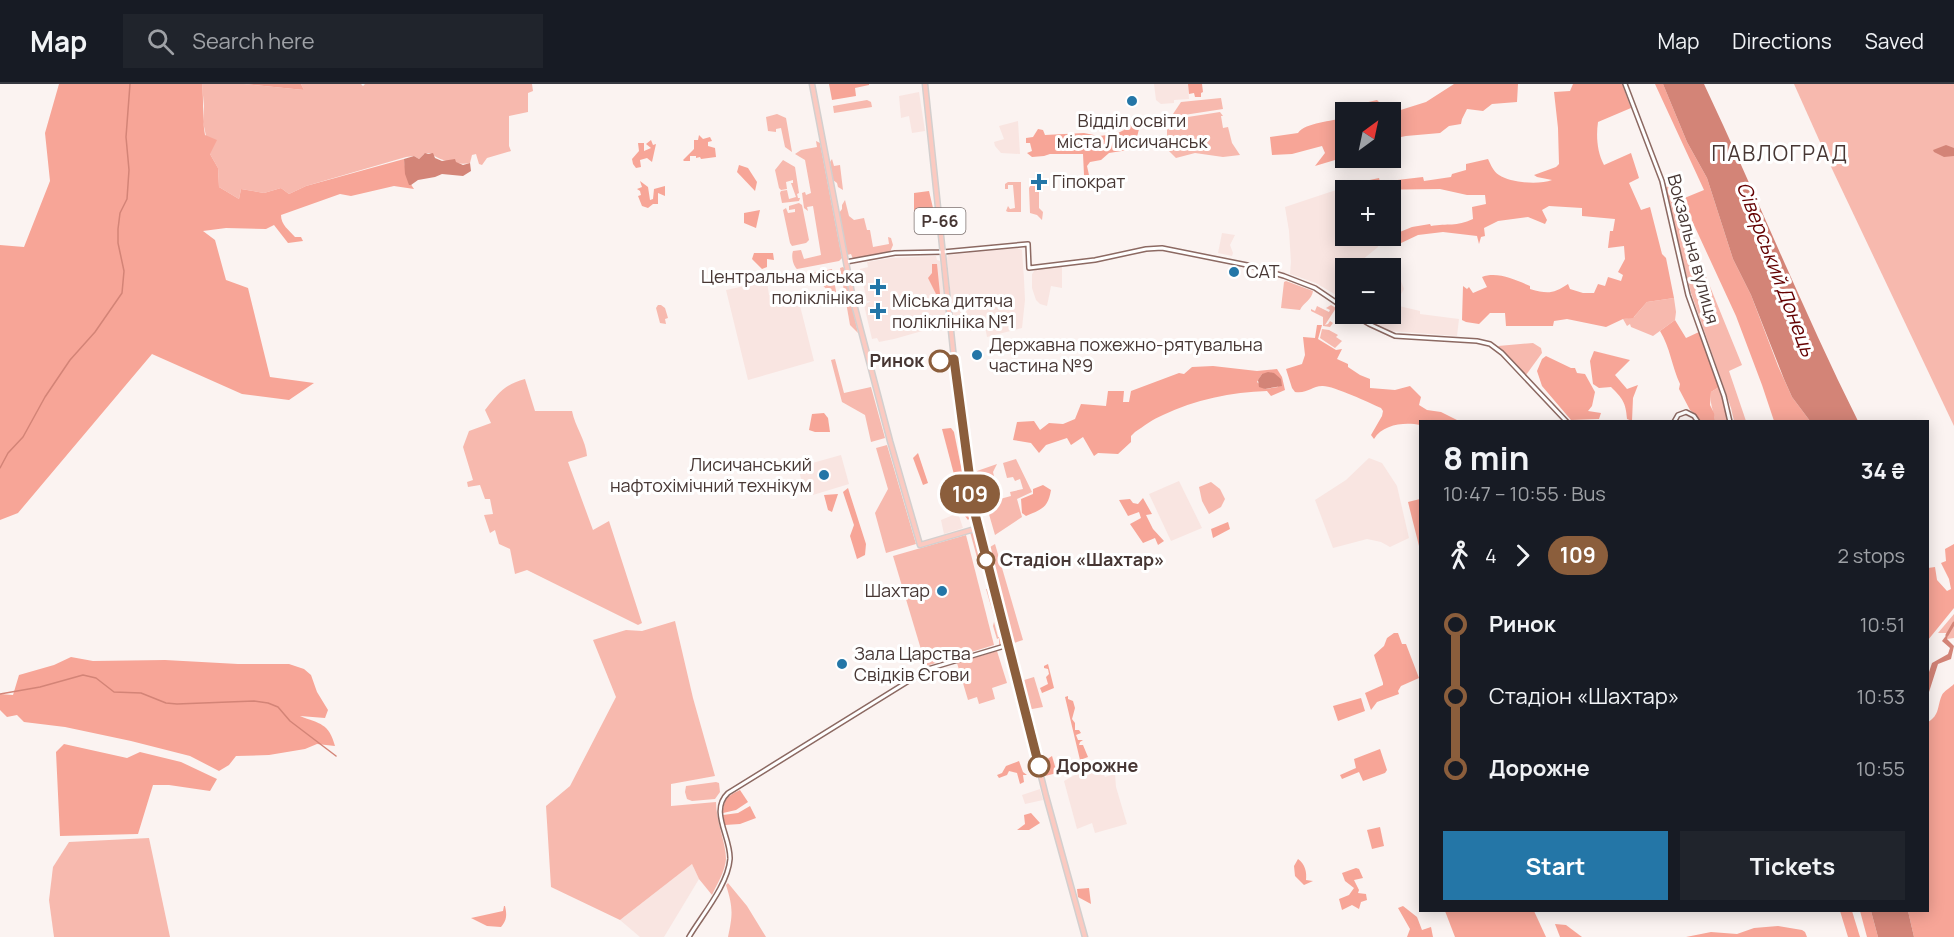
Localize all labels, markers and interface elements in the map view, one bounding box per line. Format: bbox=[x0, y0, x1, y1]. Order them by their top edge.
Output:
search box bbox=[123, 14, 543, 68]
text: Map bbox=[30, 22, 87, 60]
icon: search bbox=[144, 25, 177, 58]
text: Search here bbox=[192, 26, 315, 56]
text: Map bbox=[1658, 27, 1699, 55]
text: Directions bbox=[1732, 27, 1832, 55]
text: Saved bbox=[1865, 27, 1924, 55]
marker: Відділ освіти міста Лисичанськ bbox=[1125, 94, 1139, 108]
north arrow bbox=[1335, 102, 1401, 168]
map controls bbox=[1335, 102, 1401, 324]
place label: Відділ освіти міста Лисичанськ bbox=[1057, 108, 1208, 153]
district label: ПАВЛОГРАД bbox=[1711, 139, 1849, 167]
place label: Гіпократ bbox=[1052, 169, 1125, 193]
street label: Вокзальна вулиця bbox=[1662, 171, 1726, 326]
marker: Гіпократ bbox=[1030, 173, 1048, 191]
water label: Сіверський Донець bbox=[1731, 178, 1822, 360]
button: + bbox=[1335, 180, 1401, 246]
road number: Р-66 bbox=[914, 208, 966, 234]
button: − bbox=[1335, 258, 1401, 324]
place label: САТ bbox=[1246, 259, 1280, 283]
place label: Центральна міська полiклiнiка bbox=[701, 264, 864, 309]
marker: САТ bbox=[1227, 265, 1241, 279]
marker: Центральна міська полiклiнiка bbox=[869, 278, 887, 296]
place label: Міська дитяча поліклініка №1 bbox=[892, 288, 1015, 333]
marker: Міська дитяча поліклініка №1 bbox=[869, 302, 887, 320]
place label: Державна пожежно-рятувальна частина №9 bbox=[989, 332, 1263, 377]
place label: Ринок bbox=[870, 348, 925, 372]
marker: Державна пожежно-рятувальна частина №9 bbox=[970, 348, 984, 362]
marker: Ринок bbox=[929, 350, 951, 372]
text: 8 min bbox=[1443, 435, 1529, 480]
place label: Лисичанський нафтохімічний технікум bbox=[610, 452, 812, 497]
text: 34 ₴ bbox=[1861, 456, 1905, 486]
marker: Лисичанський нафтохімічний технікум bbox=[817, 468, 831, 482]
line badge: 109 bbox=[936, 474, 1004, 514]
text: 109 bbox=[952, 480, 988, 508]
text: 10:47 – 10:55 · Bus bbox=[1443, 480, 1606, 507]
icon: walk bbox=[1443, 539, 1476, 572]
icon: forward bbox=[1506, 539, 1539, 572]
text: 109 bbox=[1560, 541, 1596, 569]
text: 4 bbox=[1485, 542, 1497, 569]
text: 2 stops bbox=[1837, 542, 1905, 569]
place label: Стадіон «Шахтар» bbox=[1000, 547, 1165, 571]
marker: Стадіон «Шахтар» bbox=[977, 551, 995, 569]
place label: Шахтар bbox=[865, 578, 930, 602]
marker: Шахтар bbox=[935, 584, 949, 598]
text: Ринок bbox=[1489, 609, 1556, 639]
text: 10:51 bbox=[1860, 611, 1905, 638]
place label: Зала Царства Свідків Єгови bbox=[854, 641, 971, 686]
marker: Зала Царства Свідків Єгови bbox=[835, 657, 849, 671]
text: Стадіон «Шахтар» bbox=[1489, 681, 1680, 711]
text: 10:53 bbox=[1856, 683, 1905, 710]
place label: Дорожне bbox=[1056, 753, 1139, 777]
text: Дорожне bbox=[1489, 753, 1590, 783]
marker: Дорожне bbox=[1028, 755, 1050, 777]
text: 10:55 bbox=[1856, 755, 1905, 782]
button: Start bbox=[1443, 831, 1668, 900]
button: Tickets bbox=[1680, 831, 1905, 900]

